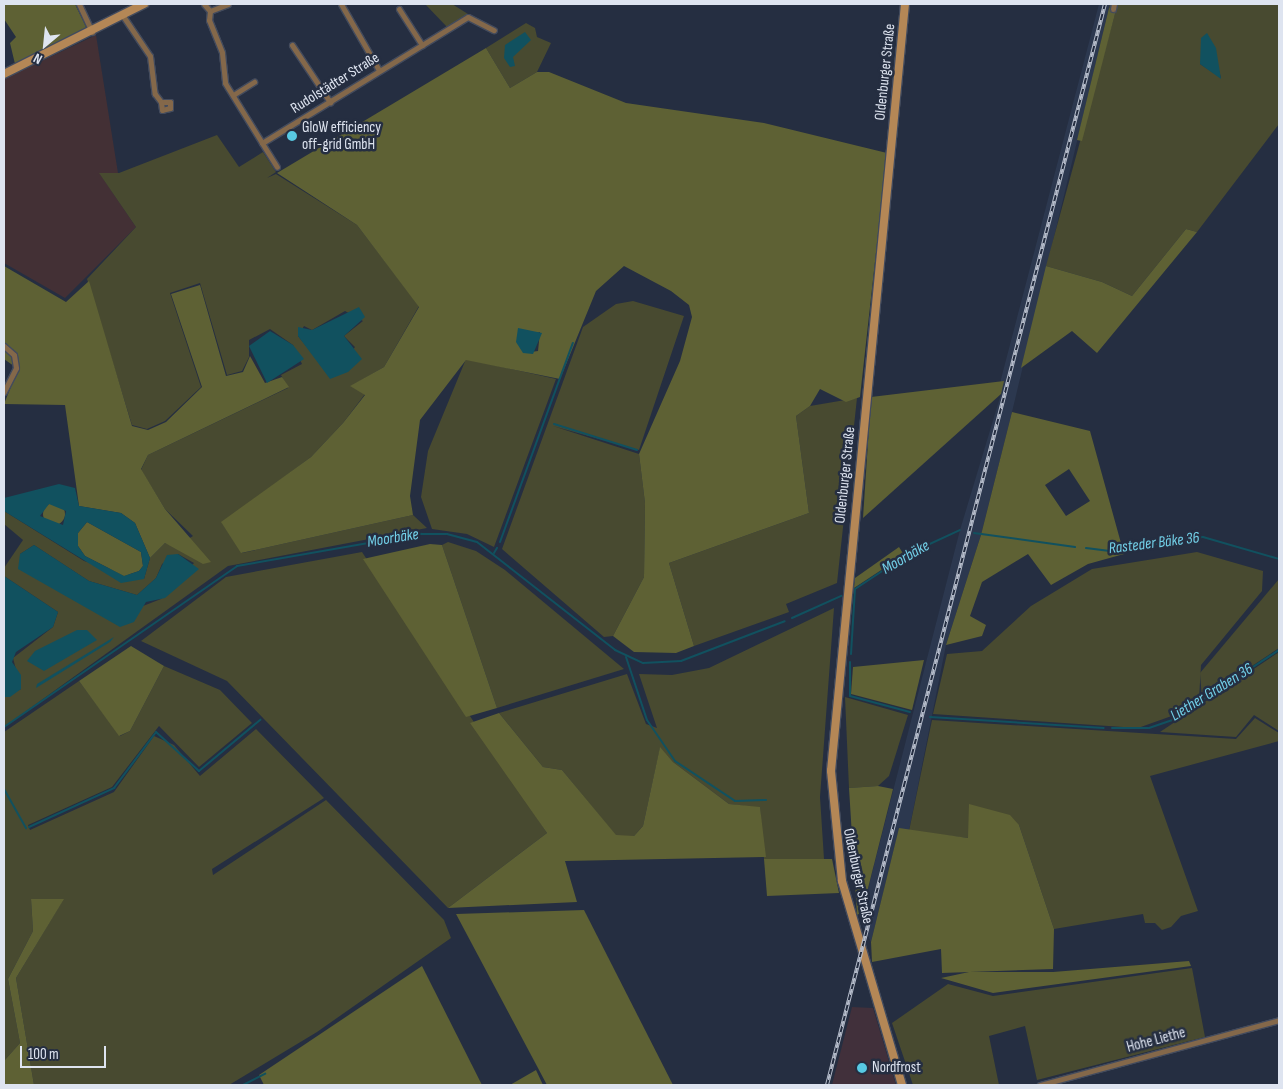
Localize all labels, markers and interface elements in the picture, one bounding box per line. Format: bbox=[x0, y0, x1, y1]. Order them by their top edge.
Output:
north arrow bbox=[20, 20, 70, 70]
street label: Oldenburger Straße bbox=[871, 23, 899, 121]
text: N bbox=[30, 49, 45, 68]
street label: Rudolstädter Straße bbox=[288, 49, 382, 117]
place label: GloW efficiency off-grid GmbH bbox=[302, 118, 381, 153]
marker: GloW efficiency off-grid GmbH bbox=[286, 130, 298, 142]
street label: Oldenburger Straße bbox=[831, 426, 859, 524]
water label: Moorbäke bbox=[366, 525, 420, 553]
water label: Rasteder Bäke 36 bbox=[1108, 529, 1200, 559]
water label: Moorbäke bbox=[879, 537, 933, 579]
water label: Liether Graben 36 bbox=[1167, 660, 1257, 726]
street label: Oldenburger Straße bbox=[839, 827, 877, 925]
street label: Hohe Liethe bbox=[1125, 1024, 1187, 1056]
scale bar bbox=[22, 1036, 109, 1068]
text: 100 m bbox=[28, 1045, 59, 1064]
place label: Nordfrost bbox=[872, 1059, 921, 1077]
marker: Nordfrost bbox=[856, 1062, 868, 1074]

